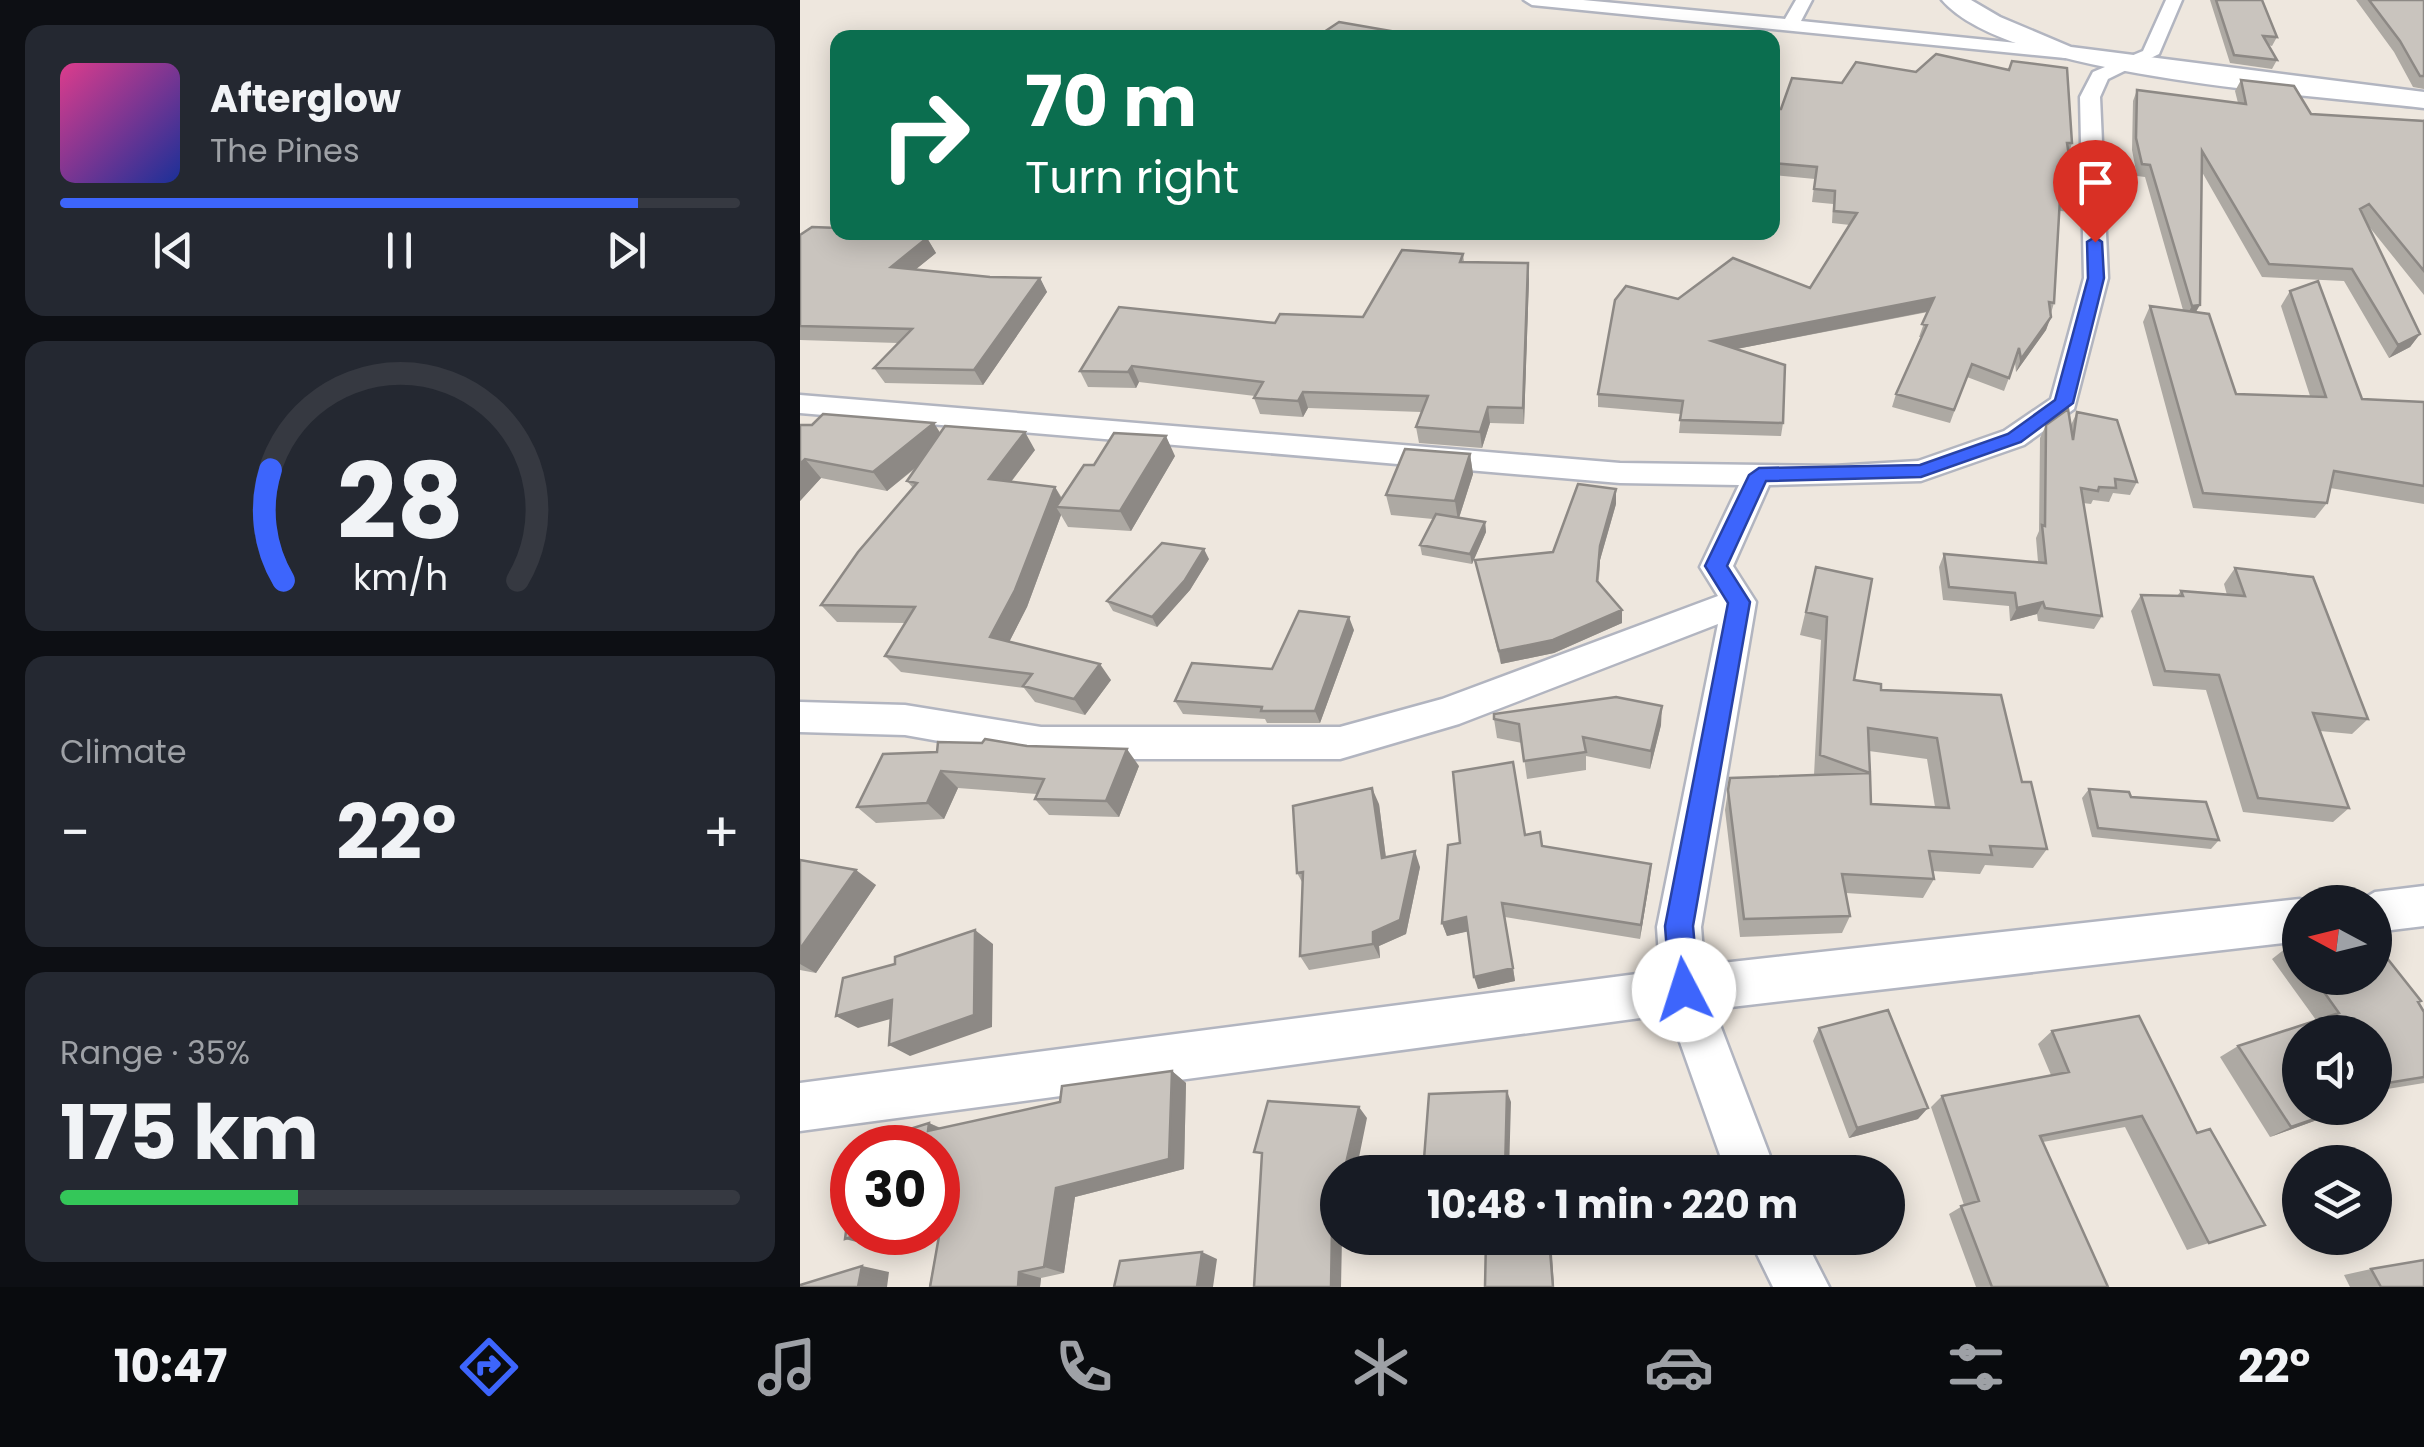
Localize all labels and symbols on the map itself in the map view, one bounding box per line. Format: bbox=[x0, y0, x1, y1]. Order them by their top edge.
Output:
pin bbox=[2053, 140, 2138, 243]
north arrow bbox=[2282, 885, 2392, 995]
position arrow bbox=[1632, 938, 1736, 1042]
speed limit sign: 30 bbox=[830, 1125, 960, 1255]

